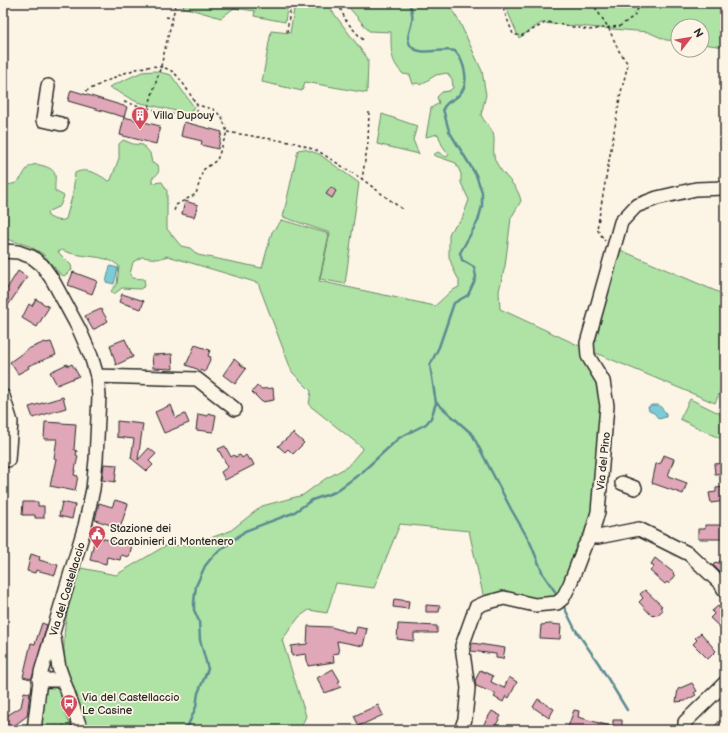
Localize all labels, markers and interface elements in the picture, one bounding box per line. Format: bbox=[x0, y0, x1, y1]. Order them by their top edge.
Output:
north arrow bbox=[670, 18, 710, 58]
text: N bbox=[690, 26, 706, 40]
building icon: Villa Dupouy bbox=[130, 105, 150, 130]
place label: Villa Dupouy bbox=[153, 109, 214, 122]
street label: Via del Pino bbox=[594, 431, 613, 491]
place label: Stazione dei Carabinieri di Montenero bbox=[110, 522, 234, 548]
public building icon: Stazione dei Carabinieri di Montenero bbox=[87, 524, 107, 549]
street label: Via del Castellaccio bbox=[47, 541, 88, 638]
place label: Via del Castellaccio Le Casine bbox=[82, 691, 179, 717]
bus stop icon: Via del Castellaccio Le Casine bbox=[59, 693, 79, 718]

